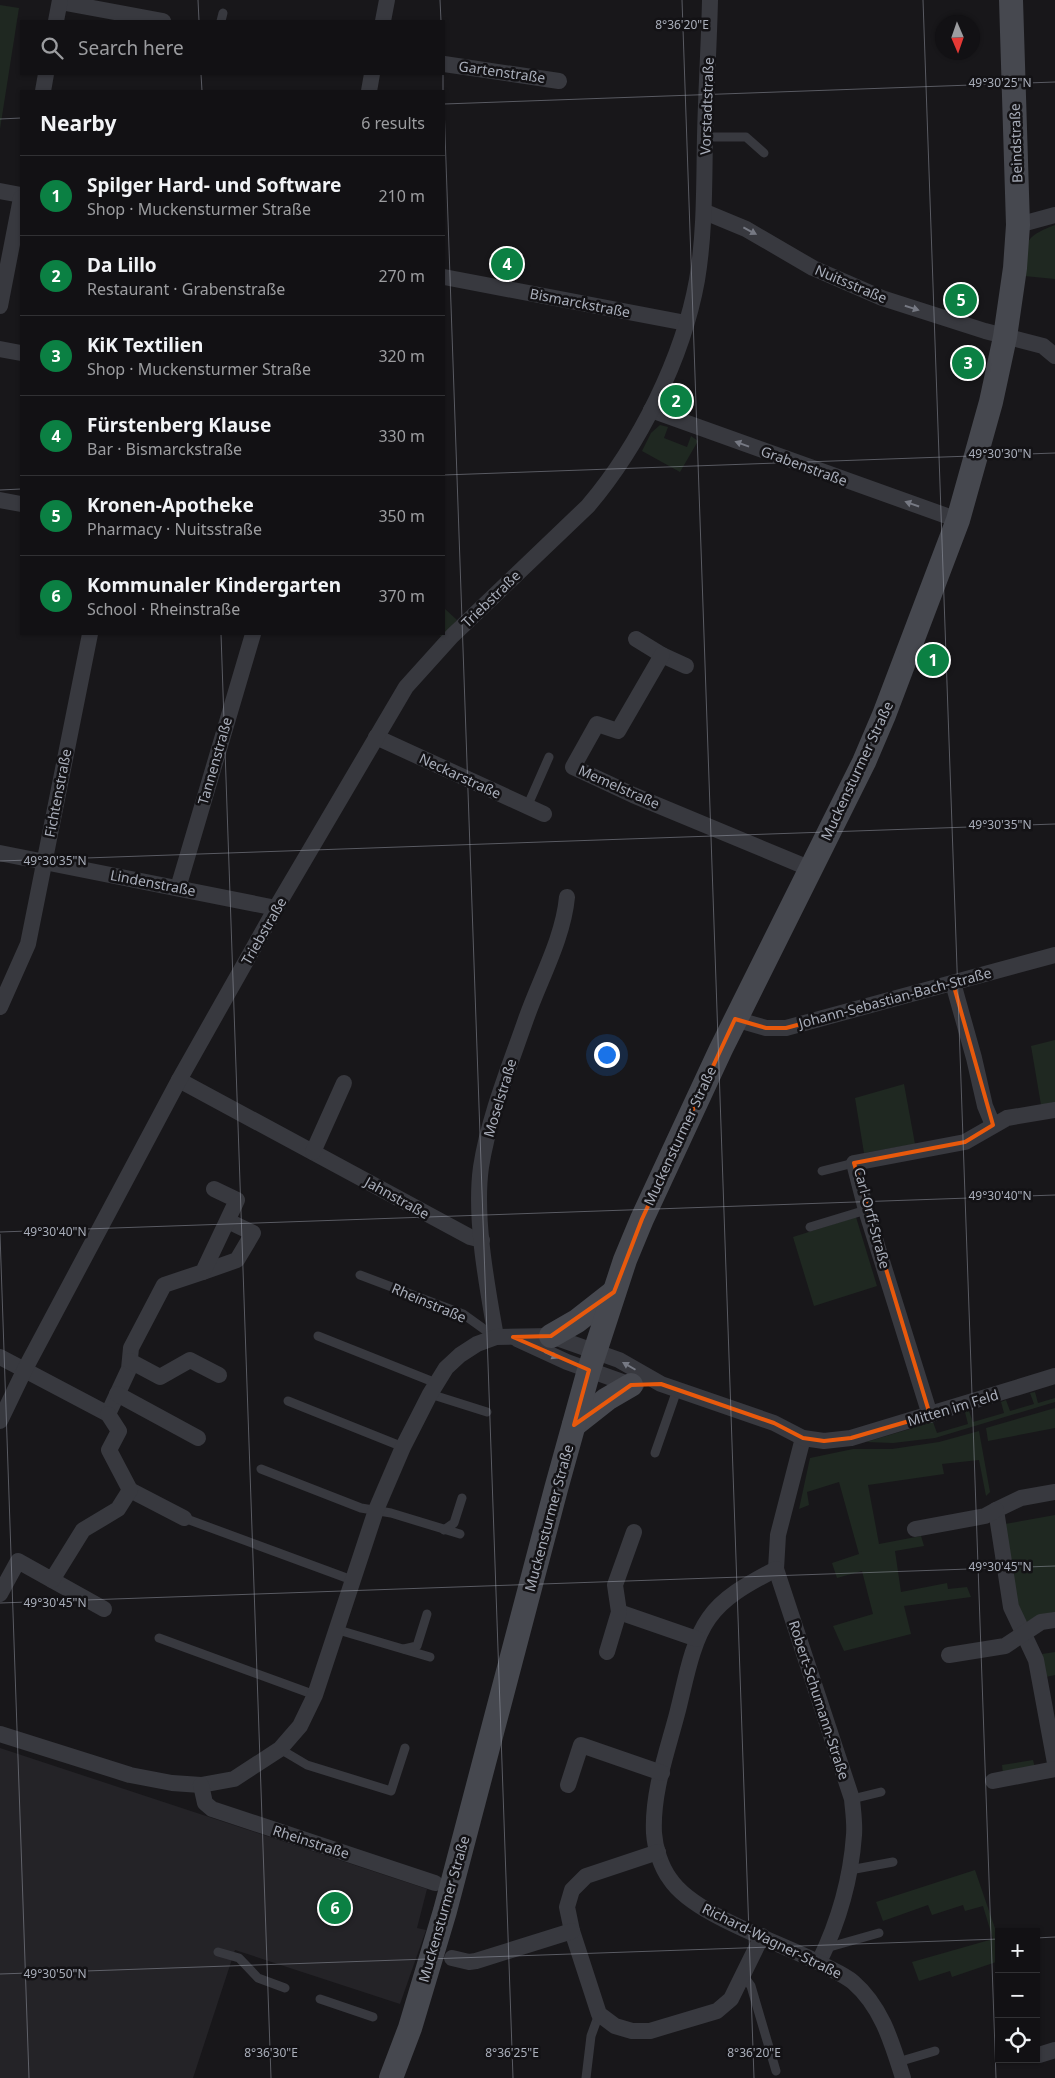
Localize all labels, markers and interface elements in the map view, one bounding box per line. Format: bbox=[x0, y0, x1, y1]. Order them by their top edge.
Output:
north arrow bbox=[935, 15, 980, 60]
text: 8°36'20"E bbox=[655, 16, 709, 33]
search box bbox=[20, 20, 445, 75]
icon: search bbox=[38, 34, 66, 62]
text: Search here bbox=[78, 35, 184, 61]
street label: Gartenstraße bbox=[458, 56, 547, 87]
street label: Vorstadtstraße bbox=[695, 57, 718, 155]
text: 49°30'25"N bbox=[968, 74, 1032, 91]
street label: Beindstraße bbox=[1005, 103, 1026, 183]
text: Nearby bbox=[40, 109, 116, 137]
text: 6 results bbox=[361, 112, 425, 134]
text: Spilger Hard- und Software bbox=[87, 172, 341, 198]
text: 1 bbox=[51, 185, 61, 207]
text: 210 m bbox=[378, 185, 425, 207]
text: Shop · Muckensturmer Straße bbox=[87, 198, 311, 220]
one-way arrow bbox=[743, 227, 757, 235]
pin: 4 bbox=[491, 245, 523, 283]
text: Da Lillo bbox=[87, 252, 157, 278]
street label: Nuitsstraße bbox=[812, 260, 890, 307]
text: 2 bbox=[51, 265, 61, 287]
text: 270 m bbox=[378, 265, 425, 287]
text: Restaurant · Grabenstraße bbox=[87, 278, 285, 300]
pin: 5 bbox=[945, 281, 977, 319]
street label: Bismarckstraße bbox=[528, 283, 632, 322]
one-way arrow bbox=[905, 305, 920, 313]
text: KiK Textilien bbox=[87, 332, 203, 358]
pin: 3 bbox=[952, 344, 984, 382]
text: 3 bbox=[51, 345, 61, 367]
text: 320 m bbox=[378, 345, 425, 367]
text: Shop · Muckensturmer Straße bbox=[87, 358, 311, 380]
pin: 2 bbox=[660, 382, 692, 420]
text: Fürstenberg Klause bbox=[87, 412, 271, 438]
text: 4 bbox=[51, 425, 61, 447]
text: 330 m bbox=[378, 425, 425, 447]
text: Bar · Bismarckstraße bbox=[87, 438, 242, 460]
one-way arrow bbox=[734, 440, 749, 448]
street label: Grabenstraße bbox=[758, 441, 850, 490]
text: 49°30'30"N bbox=[968, 445, 1032, 462]
text: Kronen-Apotheke bbox=[87, 492, 254, 518]
one-way arrow bbox=[904, 500, 919, 507]
text: 5 bbox=[51, 505, 61, 527]
text: 350 m bbox=[378, 505, 425, 527]
text: Pharmacy · Nuitsstraße bbox=[87, 518, 262, 540]
street label: Triebstraße bbox=[457, 566, 524, 631]
text: Kommunaler Kindergarten bbox=[87, 572, 341, 598]
text: 6 bbox=[51, 585, 61, 607]
text: 370 m bbox=[378, 585, 425, 607]
text: School · Rheinstraße bbox=[87, 598, 240, 620]
pin: 1 bbox=[917, 641, 949, 679]
street label: Muckensturmer Straße bbox=[816, 698, 897, 843]
street label: Tannenstraße bbox=[193, 715, 236, 807]
street label: Fichtenstraße bbox=[40, 747, 75, 839]
street label: Neckarstraße bbox=[416, 748, 504, 803]
street label: Memelstraße bbox=[576, 760, 663, 813]
text: 49°30'35"N bbox=[968, 816, 1032, 833]
text: 49°30'35"N bbox=[23, 852, 87, 869]
street label: Lindenstraße bbox=[109, 865, 198, 900]
street label: Triebstraße bbox=[237, 894, 291, 968]
street label: Johann-Sebastian-Bach-Straße bbox=[795, 963, 993, 1033]
your location bbox=[594, 1042, 620, 1068]
street label: Moselstraße bbox=[479, 1056, 521, 1139]
street label: Muckensturmer Straße bbox=[639, 1063, 720, 1208]
street label: Carl-Orff-Straße bbox=[850, 1165, 895, 1271]
street label: Jahnstraße bbox=[360, 1171, 433, 1223]
text: 49°30'40"N bbox=[968, 1187, 1032, 1204]
text: 49°30'40"N bbox=[23, 1223, 87, 1240]
street label: Rheinstraße bbox=[389, 1278, 470, 1327]
one-way arrow bbox=[544, 1351, 558, 1359]
one-way arrow bbox=[622, 1361, 635, 1370]
street label: Mitten im Feld bbox=[905, 1385, 1001, 1430]
street label: Muckensturmer Straße bbox=[520, 1442, 577, 1594]
text: 49°30'45"N bbox=[968, 1558, 1032, 1575]
text: 49°30'45"N bbox=[23, 1594, 87, 1611]
street label: Robert-Schumann-Straße bbox=[785, 1618, 854, 1782]
street label: Rheinstraße bbox=[270, 1820, 352, 1863]
street label: Muckensturmer Straße bbox=[414, 1833, 474, 1984]
pin: 6 bbox=[319, 1889, 351, 1927]
street label: Richard-Wagner-Straße bbox=[699, 1898, 845, 1983]
map controls bbox=[995, 1928, 1040, 2063]
button: + bbox=[995, 1928, 1040, 1973]
text: 49°30'50"N bbox=[23, 1965, 87, 1982]
button: − bbox=[995, 1973, 1040, 2018]
button: locate bbox=[995, 2018, 1040, 2063]
text: 8°36'30"E bbox=[244, 2044, 298, 2061]
text: 8°36'25"E bbox=[485, 2044, 539, 2061]
text: 8°36'20"E bbox=[727, 2044, 781, 2061]

